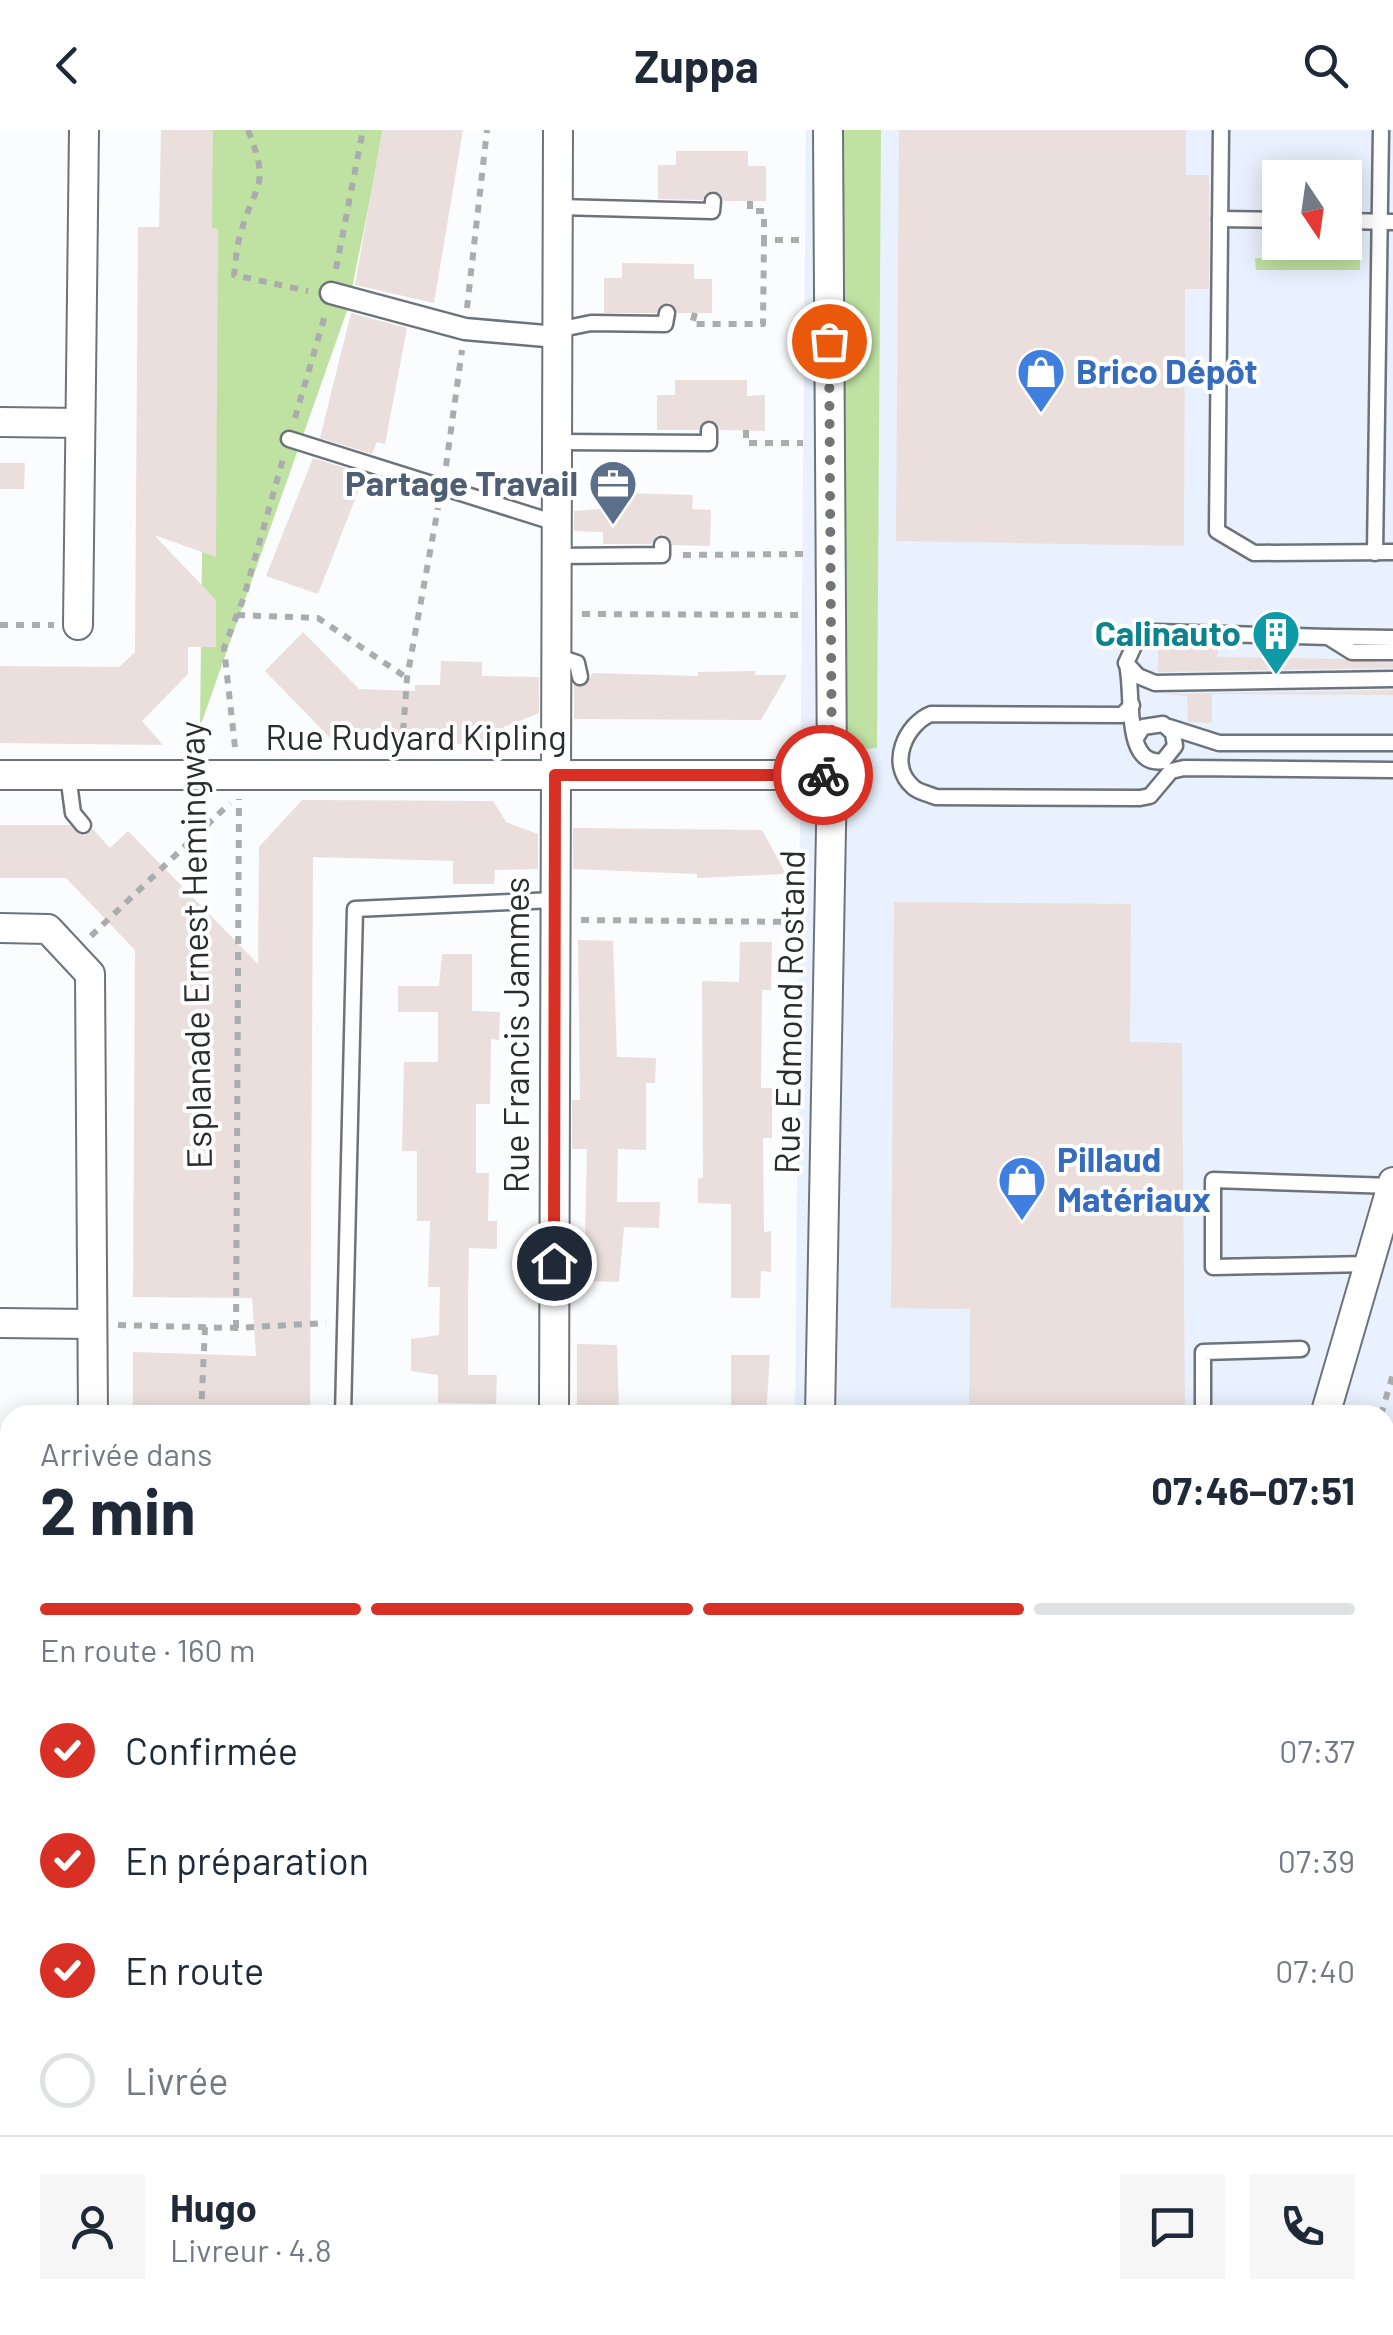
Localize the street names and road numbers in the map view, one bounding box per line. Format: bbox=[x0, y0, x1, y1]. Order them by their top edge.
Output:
street label: Rue Rudyard Kipling bbox=[265, 715, 567, 757]
street label: Esplanade Ernest Hemingway bbox=[169, 721, 219, 1169]
street label: Rue Edmond Rostand bbox=[764, 850, 812, 1174]
street label: Rue Francis Jammes bbox=[494, 877, 536, 1193]

